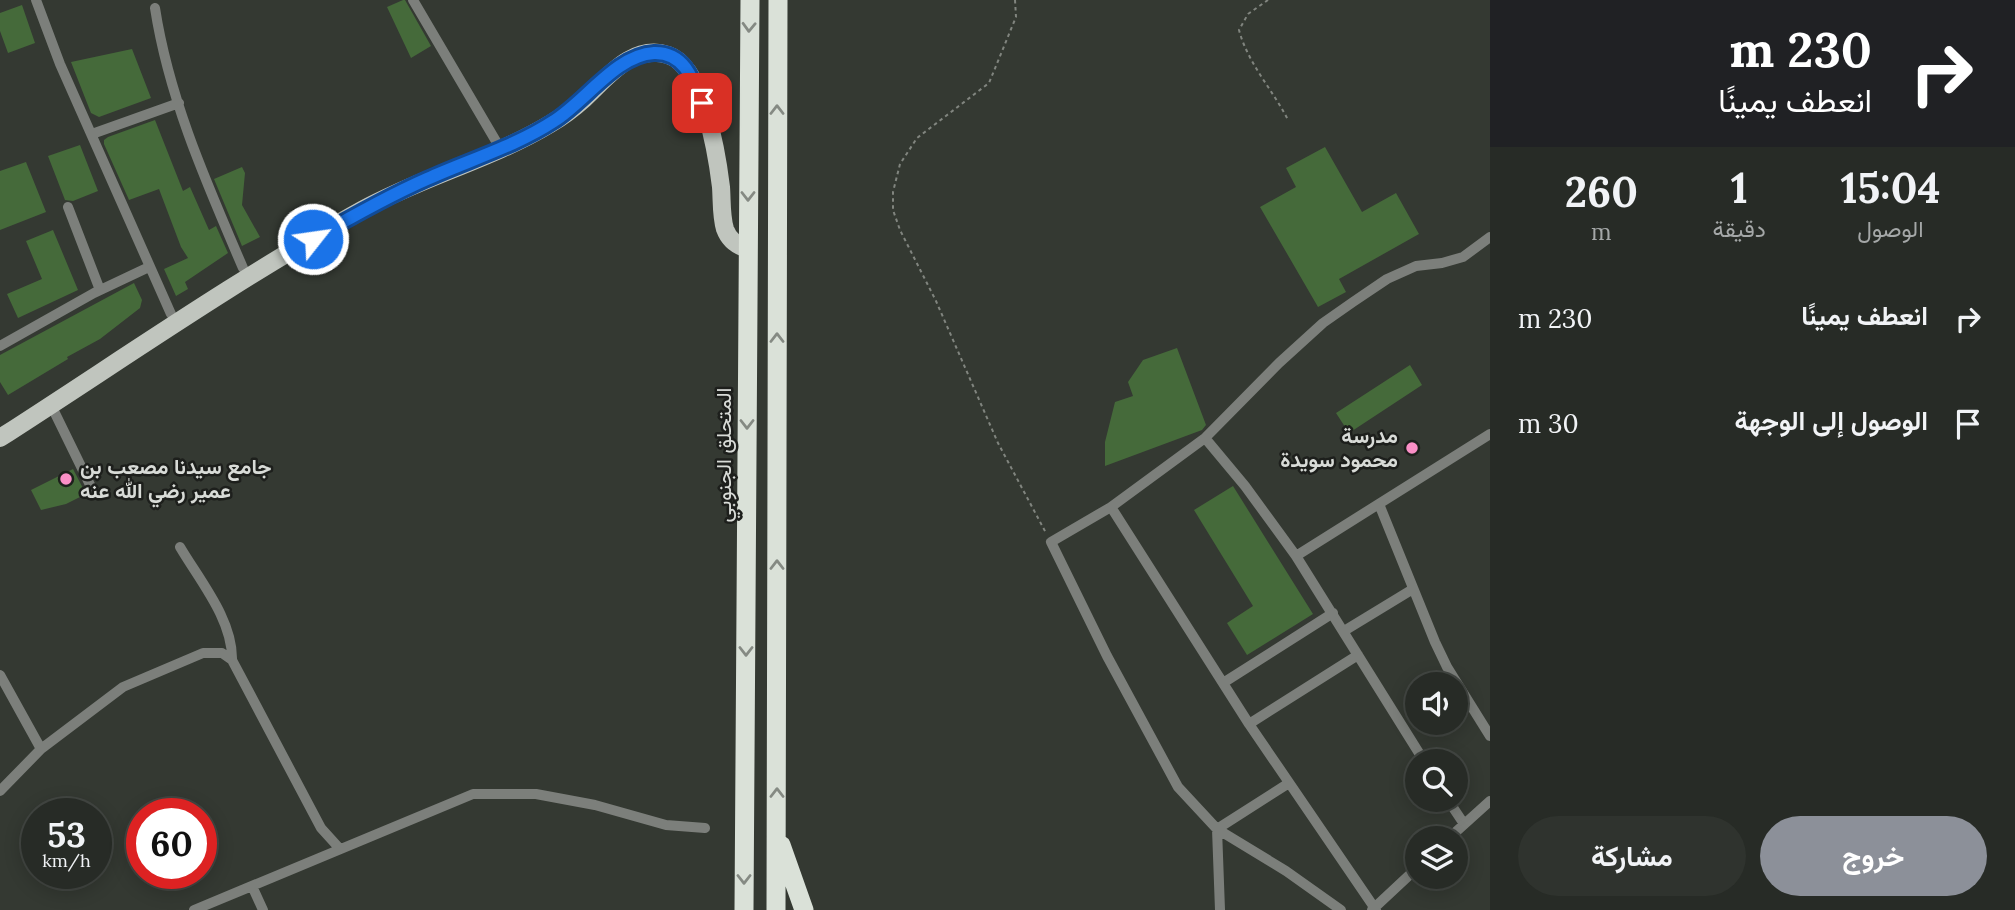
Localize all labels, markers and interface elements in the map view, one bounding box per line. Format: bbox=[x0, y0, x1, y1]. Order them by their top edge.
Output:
text: 230 m bbox=[1729, 18, 1872, 80]
one-way arrow bbox=[742, 22, 757, 33]
icon: right bbox=[1896, 28, 1987, 119]
pin bbox=[672, 73, 732, 133]
text: انعطف يمينًا bbox=[1718, 80, 1872, 121]
icon: arrive bbox=[683, 84, 721, 122]
one-way arrow bbox=[769, 105, 785, 115]
text: 1 bbox=[1731, 161, 1748, 215]
text: 15:04 bbox=[1840, 161, 1940, 215]
text: 260 bbox=[1565, 165, 1638, 219]
one-way arrow bbox=[740, 191, 756, 202]
position arrow bbox=[276, 202, 350, 276]
text: دقيقة bbox=[1713, 214, 1766, 243]
text: الوصول bbox=[1857, 214, 1924, 243]
text: m bbox=[1591, 217, 1612, 246]
text: انعطف يمينًا bbox=[1801, 299, 1928, 332]
icon: right bbox=[1949, 300, 1987, 338]
text: 230 m bbox=[1518, 302, 1592, 335]
one-way arrow bbox=[769, 332, 785, 343]
street label: المتحلق الجنوبي bbox=[710, 388, 741, 522]
text: الوصول إلى الوجهة bbox=[1735, 404, 1928, 437]
icon: arrive bbox=[1949, 405, 1987, 443]
text: 30 m bbox=[1518, 407, 1579, 440]
one-way arrow bbox=[739, 419, 755, 429]
place label: مدرسة محمود سويدة bbox=[1280, 422, 1398, 473]
marker: مدرسة محمود سويدة bbox=[1404, 440, 1420, 456]
place label: جامع سيدنا مصعب بن عمير رضي الله عنه bbox=[80, 453, 272, 508]
marker: جامع سيدنا مصعب بن عمير رضي الله عنه bbox=[58, 471, 74, 487]
one-way arrow bbox=[769, 560, 785, 570]
one-way arrow bbox=[738, 646, 754, 657]
map controls bbox=[1405, 672, 1468, 889]
button: sound bbox=[1405, 672, 1468, 735]
button: search bbox=[1405, 749, 1468, 812]
one-way arrow bbox=[769, 787, 785, 798]
speed limit sign: 60 bbox=[126, 798, 217, 889]
text: 53 bbox=[47, 812, 86, 857]
button: مشاركة bbox=[1518, 816, 1746, 896]
button: خروج bbox=[1760, 816, 1987, 896]
button: layers bbox=[1405, 826, 1468, 889]
text: km/h bbox=[42, 849, 91, 872]
one-way arrow bbox=[737, 873, 752, 884]

